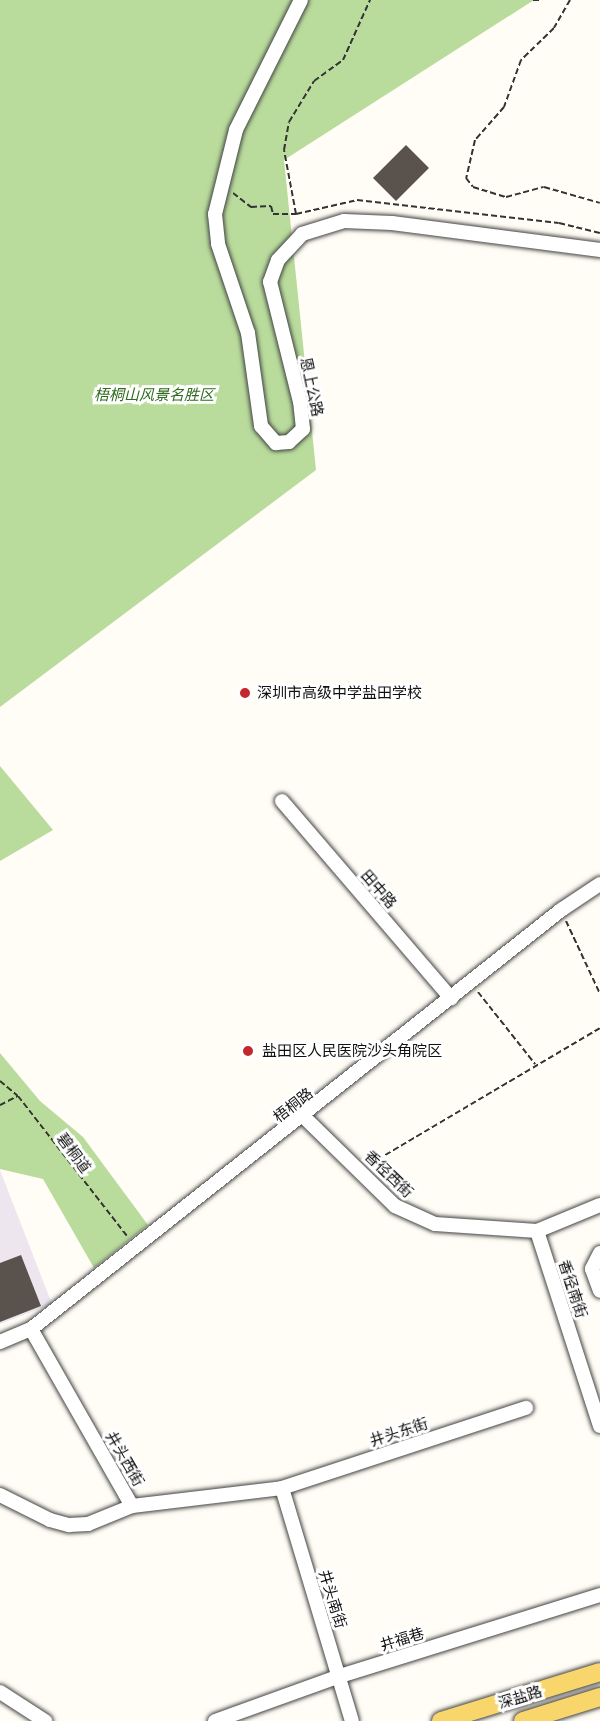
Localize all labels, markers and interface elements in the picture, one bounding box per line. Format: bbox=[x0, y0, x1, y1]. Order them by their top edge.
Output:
street label: 恩上公路 bbox=[297, 356, 327, 418]
park label: 梧桐山风景名胜区 bbox=[94, 386, 214, 404]
place label: 深圳市高级中学盐田学校 bbox=[257, 684, 422, 702]
marker: 深圳市高级中学盐田学校 bbox=[238, 686, 252, 700]
street label: 田中路 bbox=[357, 866, 401, 912]
marker: 盐田区人民医院沙头角院区 bbox=[239, 1042, 257, 1060]
place label: 盐田区人民医院沙头角院区 bbox=[262, 1042, 442, 1060]
street label: 梧桐路 bbox=[270, 1084, 316, 1126]
street label: 碧桐道 bbox=[53, 1130, 95, 1176]
street label: 香径西街 bbox=[361, 1147, 417, 1201]
street label: 香径南街 bbox=[555, 1258, 591, 1320]
street label: 井头东街 bbox=[368, 1414, 430, 1450]
street label: 井头西街 bbox=[102, 1429, 148, 1489]
street label: 井头南街 bbox=[316, 1568, 350, 1630]
street label: 井福巷 bbox=[378, 1624, 426, 1654]
street label: 深盐路 bbox=[496, 1682, 544, 1712]

